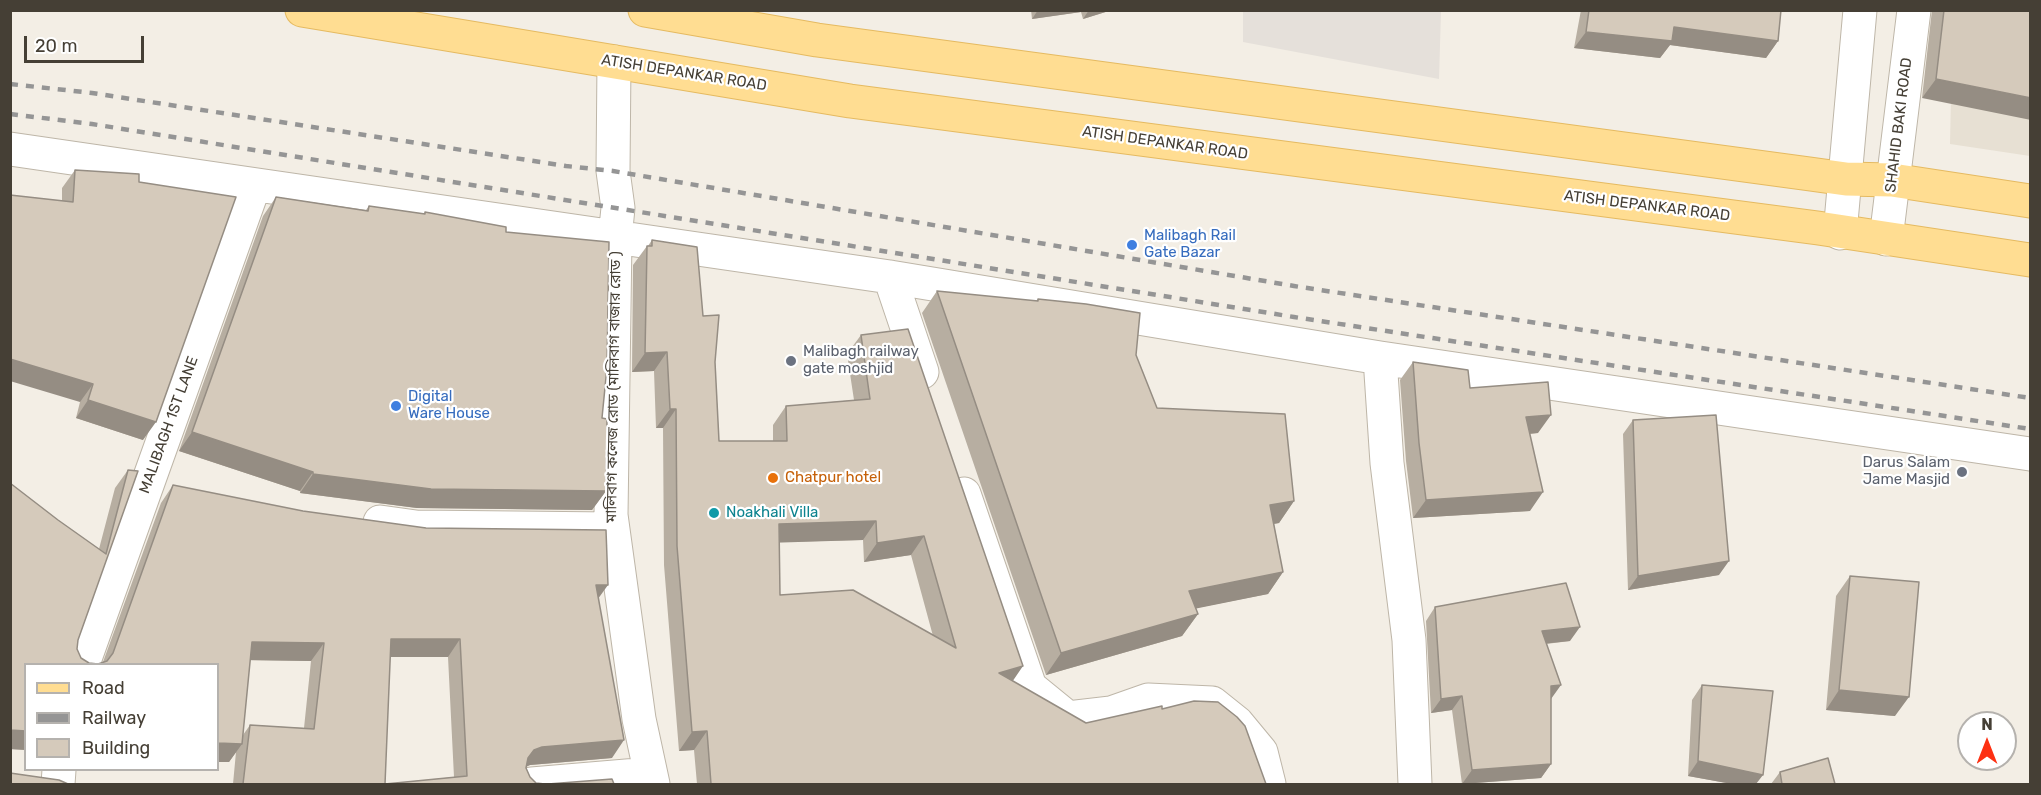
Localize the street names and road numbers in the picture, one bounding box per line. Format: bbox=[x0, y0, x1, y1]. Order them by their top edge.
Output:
street label: ATISH DEPANKAR ROAD bbox=[600, 51, 768, 95]
street label: SHAHID BAKI ROAD bbox=[1882, 57, 1916, 193]
street label: ATISH DEPANKAR ROAD bbox=[1081, 122, 1249, 164]
street label: ATISH DEPANKAR ROAD bbox=[1563, 187, 1731, 225]
street label: মালিবাগ কলেজ রোড (মালিবাগ বাজার রোড ) bbox=[603, 251, 625, 523]
street label: MALIBAGH 1ST LANE bbox=[136, 354, 202, 496]

